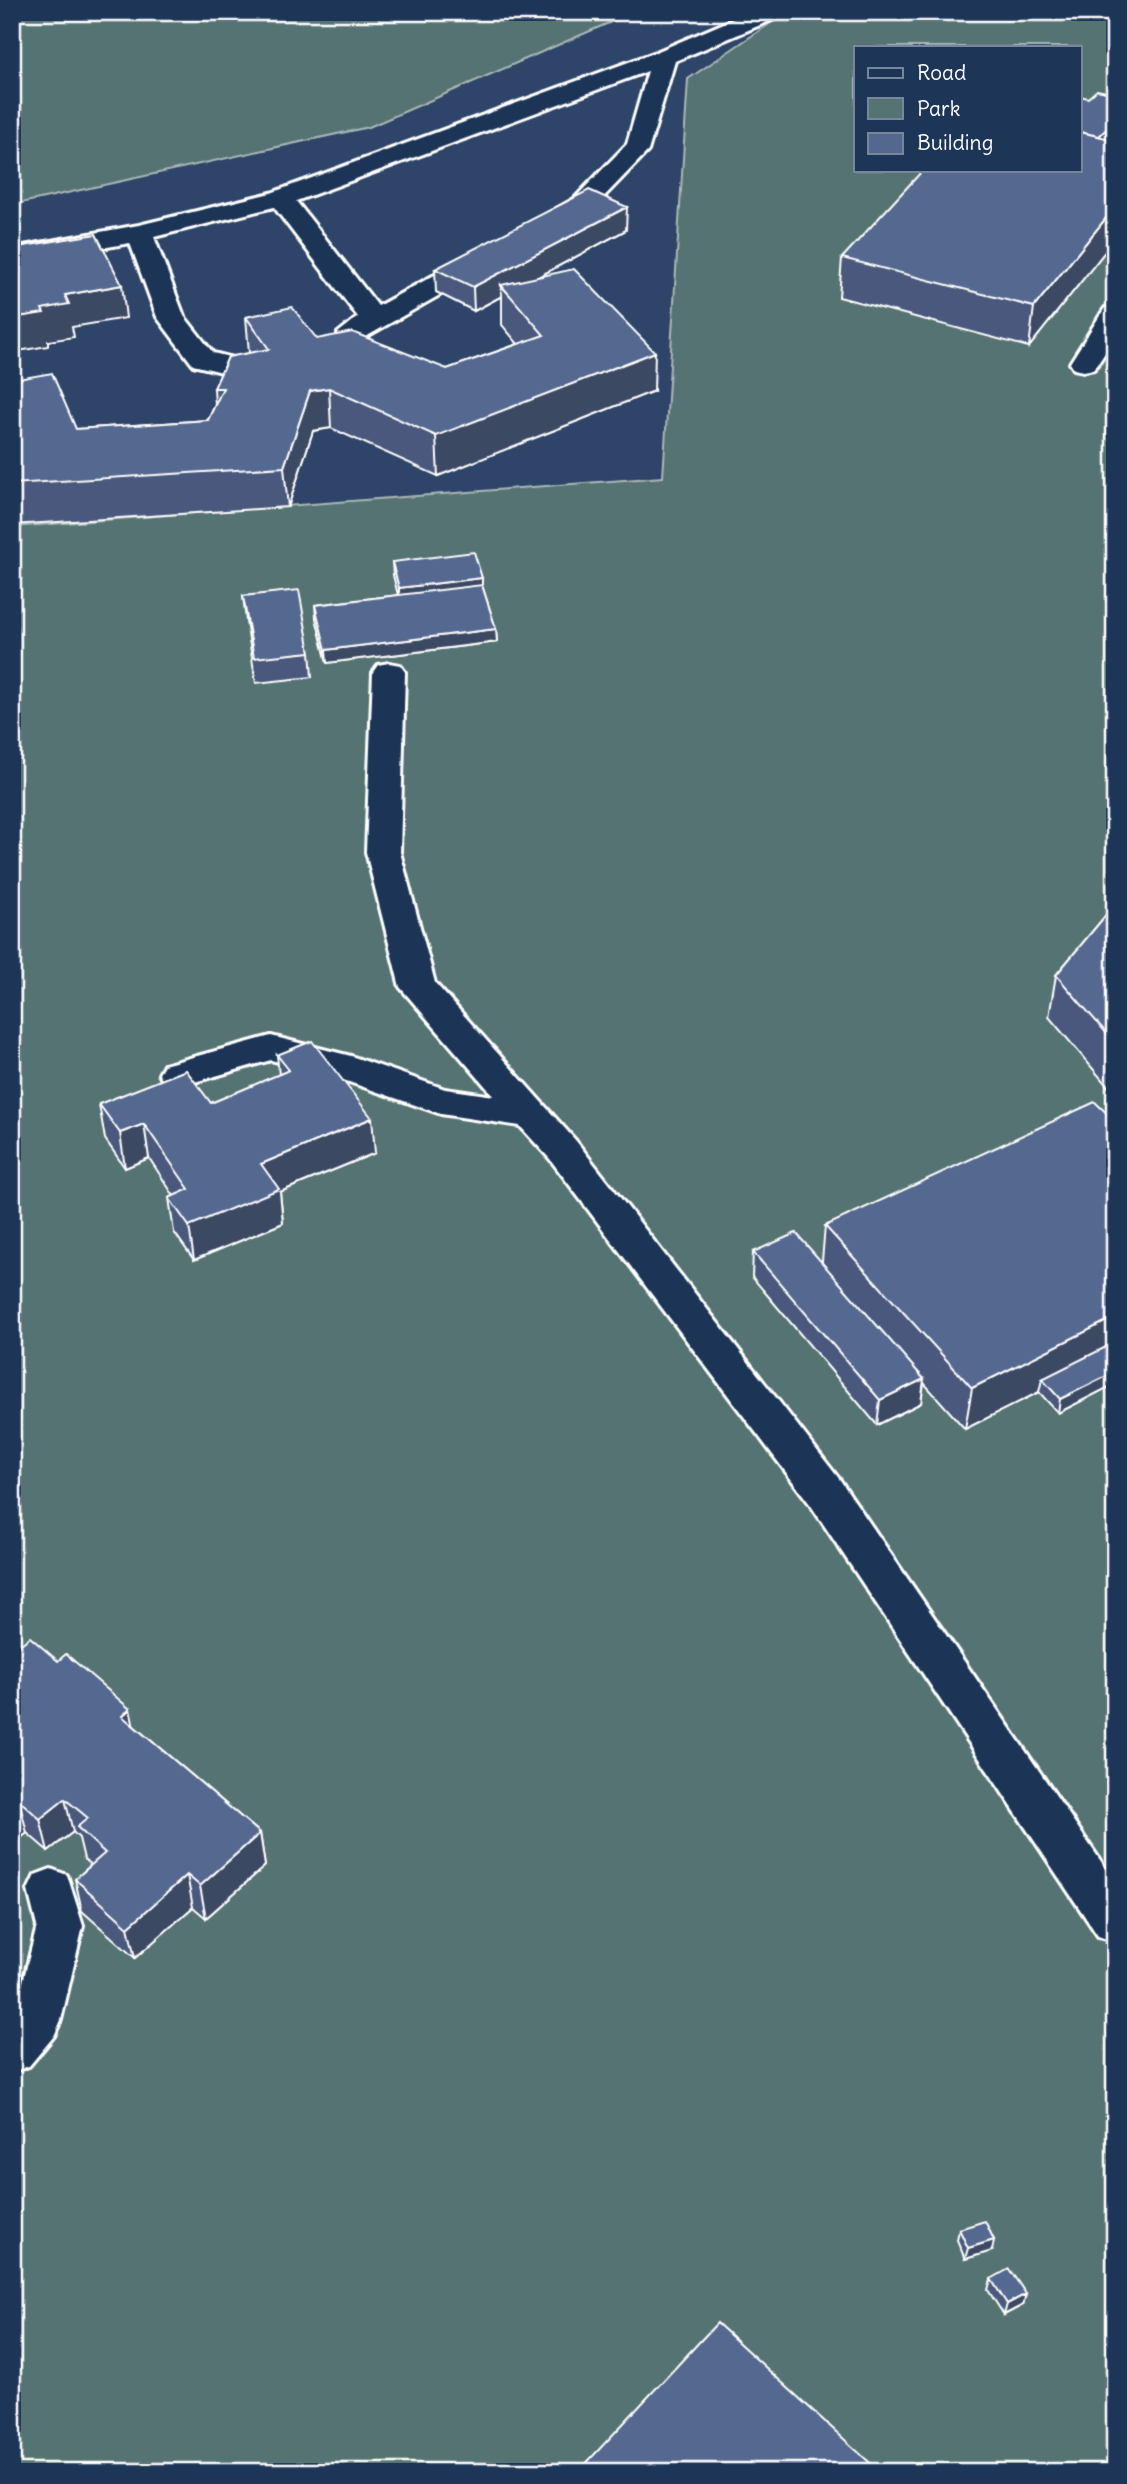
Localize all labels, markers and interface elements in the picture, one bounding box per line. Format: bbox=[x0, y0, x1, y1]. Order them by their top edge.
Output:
legend bbox=[854, 46, 1082, 172]
text: Road bbox=[917, 59, 966, 86]
text: Park bbox=[917, 95, 960, 122]
text: Building bbox=[917, 129, 993, 156]

